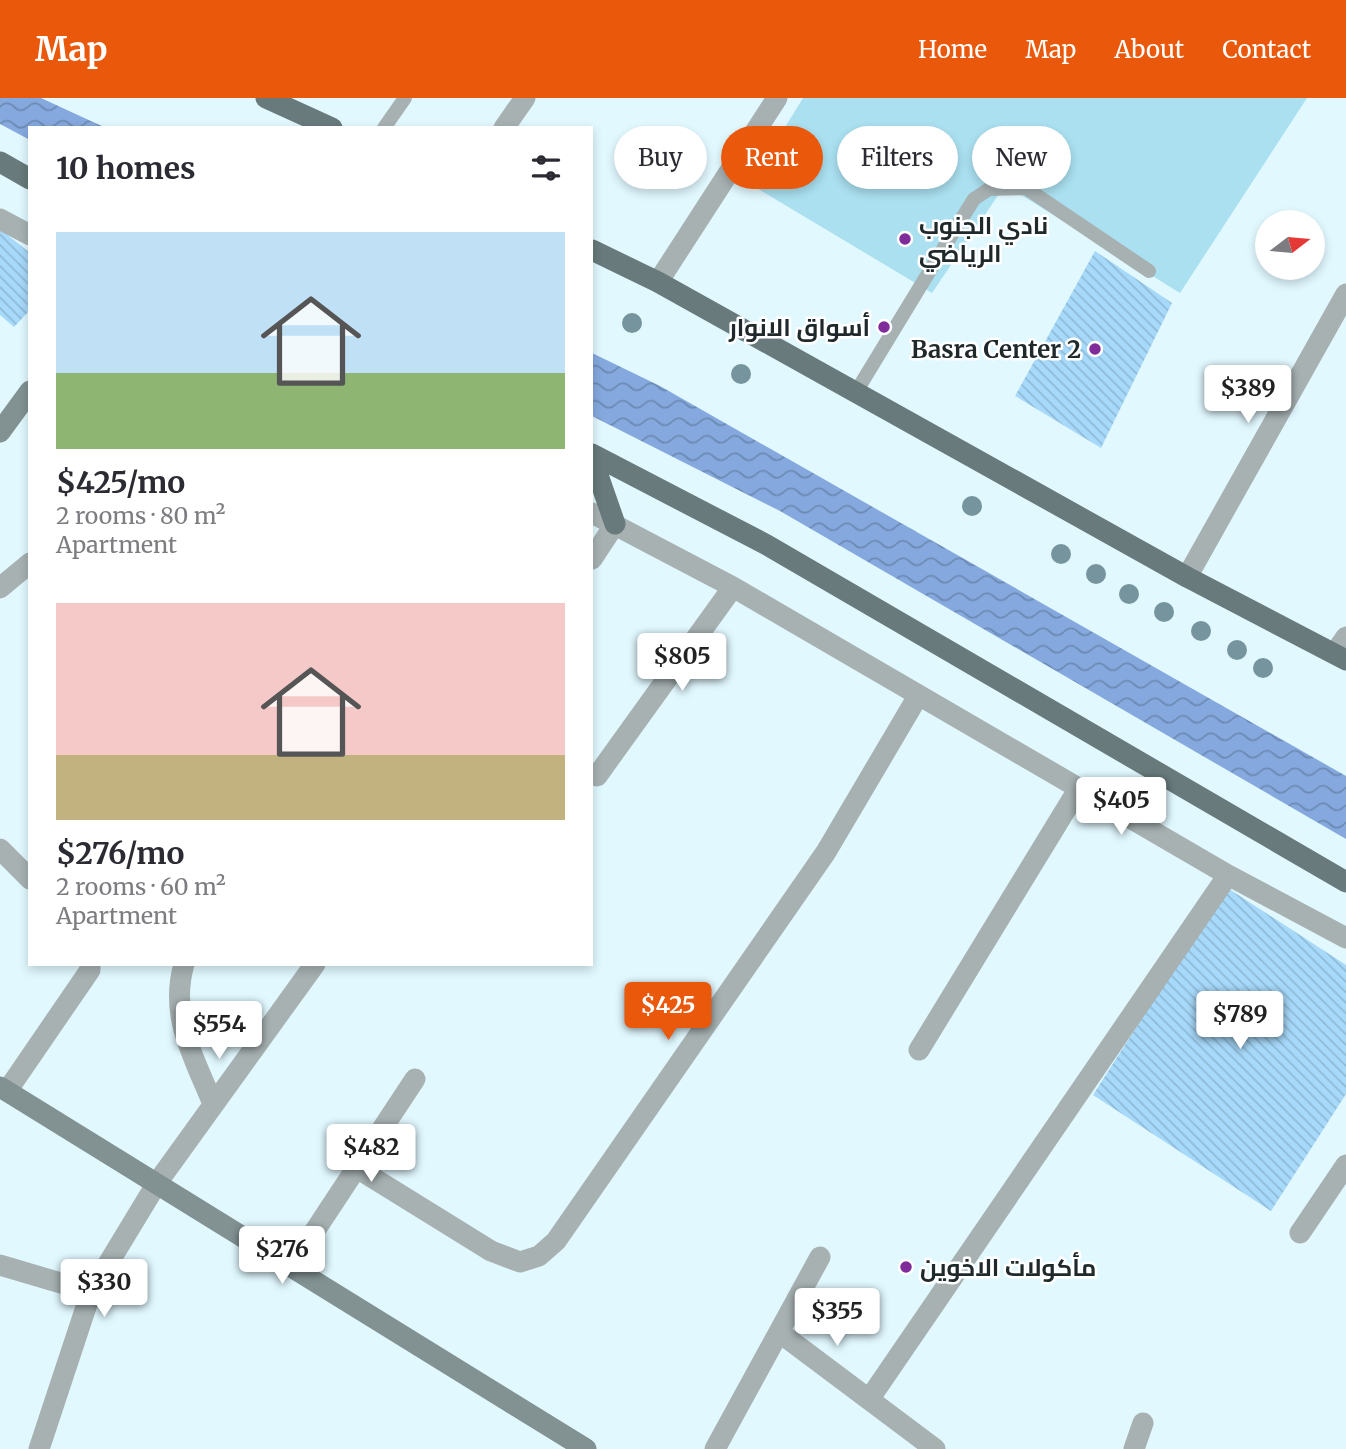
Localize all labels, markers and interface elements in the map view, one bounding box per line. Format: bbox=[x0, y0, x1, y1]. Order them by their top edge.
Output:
text: Map bbox=[35, 29, 108, 70]
text: Home bbox=[918, 34, 987, 65]
text: Map bbox=[1025, 34, 1076, 65]
text: About bbox=[1114, 34, 1184, 65]
text: Contact bbox=[1222, 34, 1311, 65]
chip: Buy bbox=[614, 126, 707, 189]
chip: Rent bbox=[721, 126, 823, 189]
chip: Filters bbox=[837, 126, 958, 189]
chip: New bbox=[972, 126, 1071, 189]
text: 10 homes bbox=[56, 149, 196, 187]
icon: filters bbox=[527, 149, 565, 187]
place label: نادي الجنوب الرياضي bbox=[919, 210, 1048, 272]
north arrow bbox=[1255, 210, 1325, 280]
map controls bbox=[1255, 210, 1325, 280]
marker: نادي الجنوب الرياضي bbox=[897, 231, 913, 247]
icon: home bbox=[248, 278, 374, 404]
place label: أسواق الانوار bbox=[728, 312, 870, 343]
marker: أسواق الانوار bbox=[876, 319, 892, 335]
place label: Basra Center 2 bbox=[911, 334, 1081, 365]
marker: Basra Center 2 bbox=[1087, 341, 1103, 357]
pin: $389 bbox=[1207, 366, 1289, 425]
text: $389 bbox=[1220, 373, 1276, 402]
text: $425/mo bbox=[56, 463, 185, 501]
text: 2 rooms · 80 m² bbox=[56, 501, 225, 530]
text: Apartment bbox=[56, 530, 177, 559]
pin: $805 bbox=[641, 634, 723, 693]
text: $805 bbox=[653, 641, 711, 670]
icon: home bbox=[248, 649, 374, 775]
pin: $405 bbox=[1080, 778, 1162, 837]
text: $405 bbox=[1092, 785, 1150, 814]
text: $276/mo bbox=[56, 834, 184, 872]
text: 2 rooms · 60 m² bbox=[56, 872, 226, 901]
text: Apartment bbox=[56, 901, 177, 930]
pin: $425 bbox=[627, 982, 709, 1042]
text: $425 bbox=[640, 990, 696, 1019]
pin: $789 bbox=[1199, 992, 1281, 1051]
text: $789 bbox=[1212, 999, 1268, 1028]
pin: $554 bbox=[178, 1002, 260, 1061]
text: $554 bbox=[192, 1009, 246, 1038]
pin: $482 bbox=[330, 1124, 412, 1184]
text: $482 bbox=[343, 1132, 399, 1161]
pin: $276 bbox=[241, 1226, 323, 1286]
text: $276 bbox=[255, 1234, 309, 1263]
place label: مأكولات الاخوين bbox=[920, 1252, 1096, 1283]
marker: مأكولات الاخوين bbox=[898, 1259, 914, 1275]
pin: $330 bbox=[63, 1260, 145, 1319]
text: $330 bbox=[77, 1267, 131, 1296]
pin: $355 bbox=[796, 1288, 878, 1348]
text: $355 bbox=[811, 1296, 863, 1325]

